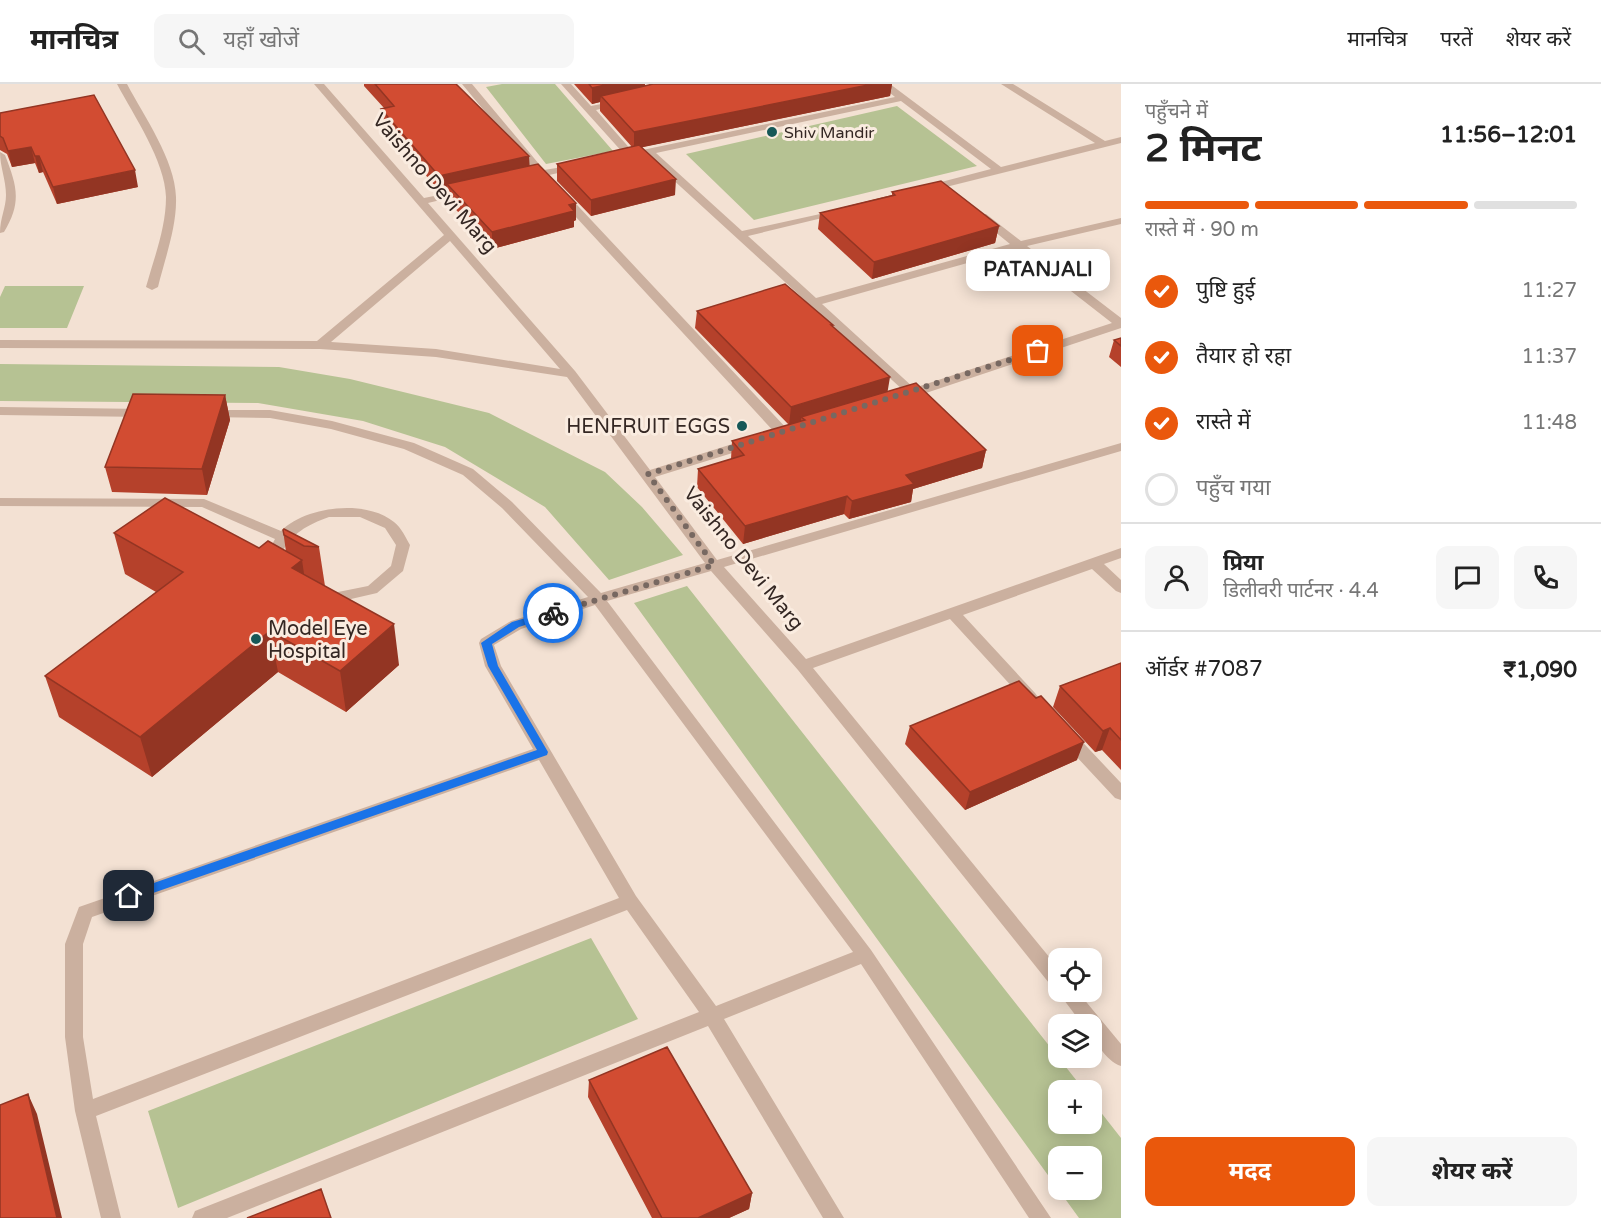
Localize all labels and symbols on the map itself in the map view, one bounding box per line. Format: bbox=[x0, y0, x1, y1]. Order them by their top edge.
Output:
street label: Vaishno Devi Marg bbox=[367, 109, 502, 259]
place label: Shiv Mandir bbox=[784, 123, 875, 143]
marker: Shiv Mandir bbox=[765, 125, 779, 139]
callout: PATANJALI bbox=[966, 249, 1110, 291]
pin bbox=[1012, 325, 1063, 376]
place label: HENFRUIT EGGS bbox=[566, 415, 730, 439]
marker: HENFRUIT EGGS bbox=[735, 419, 749, 433]
street label: Vaishno Devi Marg bbox=[678, 482, 808, 635]
courier bbox=[523, 583, 583, 643]
place label: Model Eye Hospital bbox=[268, 617, 368, 664]
marker: Model Eye Hospital bbox=[249, 632, 263, 646]
pin bbox=[103, 870, 154, 921]

